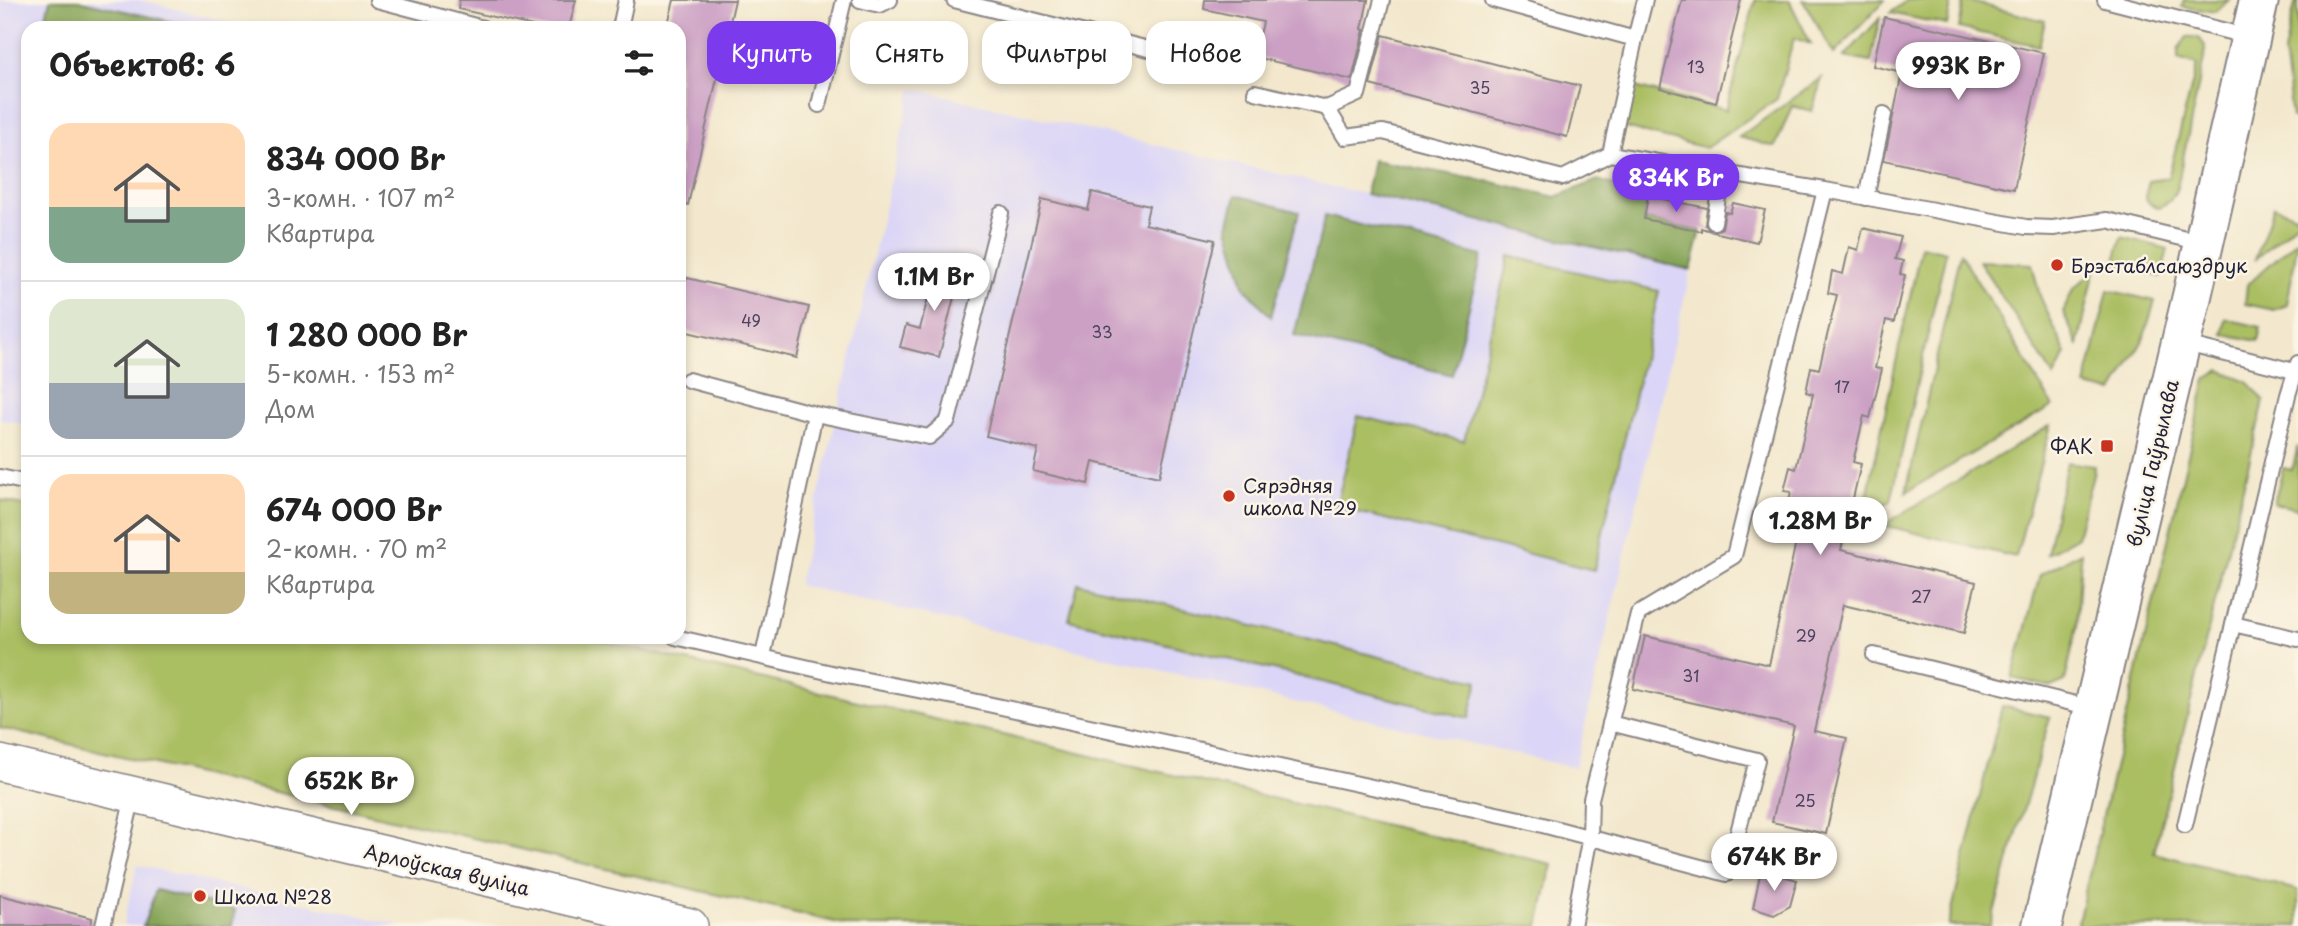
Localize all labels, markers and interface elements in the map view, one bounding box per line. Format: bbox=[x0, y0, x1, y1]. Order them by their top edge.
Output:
chip: Купить bbox=[707, 21, 836, 84]
chip: Снять bbox=[850, 21, 968, 84]
chip: Фильтры bbox=[982, 21, 1132, 84]
chip: Новое bbox=[1146, 21, 1266, 84]
text: Объектов: 6 bbox=[49, 41, 235, 86]
pin: 993K Br bbox=[1893, 42, 2023, 102]
icon: filters bbox=[620, 44, 658, 82]
text: 993K Br bbox=[1912, 47, 2005, 82]
house number: 13 bbox=[1687, 54, 1705, 78]
house number: 35 bbox=[1470, 75, 1490, 99]
text: 834 000 Br bbox=[266, 135, 445, 180]
icon: home bbox=[105, 151, 189, 235]
pin: 834K Br bbox=[1611, 154, 1741, 214]
text: 834K Br bbox=[1628, 159, 1724, 194]
text: 3-комн. · 107 m² bbox=[266, 180, 455, 215]
text: Квартира bbox=[266, 215, 374, 250]
place label: Брэстаблсаюздрук bbox=[2071, 251, 2248, 279]
pin: 1.1M Br bbox=[869, 254, 999, 313]
marker: Брэстаблсаюздрук bbox=[2049, 257, 2065, 273]
text: 1.1M Br bbox=[894, 258, 974, 293]
house number: 49 bbox=[741, 308, 761, 332]
text: 1 280 000 Br bbox=[266, 311, 467, 356]
house number: 33 bbox=[1091, 319, 1113, 343]
icon: home bbox=[105, 327, 189, 411]
text: 5-комн. · 153 m² bbox=[266, 356, 455, 391]
house number: 17 bbox=[1834, 374, 1850, 398]
street label: вуліца Гаўрылава bbox=[2119, 377, 2185, 549]
text: Дом bbox=[266, 391, 315, 426]
place label: ФАК bbox=[2050, 432, 2093, 460]
marker: ФАК bbox=[2099, 438, 2115, 454]
place label: Сярэдняя школа №29 bbox=[1243, 471, 1357, 521]
text: 674 000 Br bbox=[266, 486, 442, 531]
marker: Сярэдняя школа №29 bbox=[1221, 488, 1237, 504]
pin: 1.28M Br bbox=[1748, 498, 1892, 557]
icon: home bbox=[105, 502, 189, 586]
text: 1.28M Br bbox=[1769, 502, 1872, 537]
text: 2-комн. · 70 m² bbox=[266, 531, 447, 566]
text: Квартира bbox=[266, 566, 374, 601]
house number: 27 bbox=[1911, 584, 1931, 608]
house number: 29 bbox=[1796, 623, 1816, 647]
house number: 31 bbox=[1683, 663, 1699, 687]
pin: 652K Br bbox=[286, 758, 416, 817]
text: 652K Br bbox=[304, 762, 398, 797]
house number: 25 bbox=[1794, 788, 1816, 812]
pin: 674K Br bbox=[1709, 834, 1839, 893]
street label: Арлоўская вуліца bbox=[362, 836, 533, 902]
text: 674K Br bbox=[1727, 838, 1821, 873]
place label: Школа №28 bbox=[214, 882, 332, 910]
marker: Школа №28 bbox=[192, 888, 208, 904]

